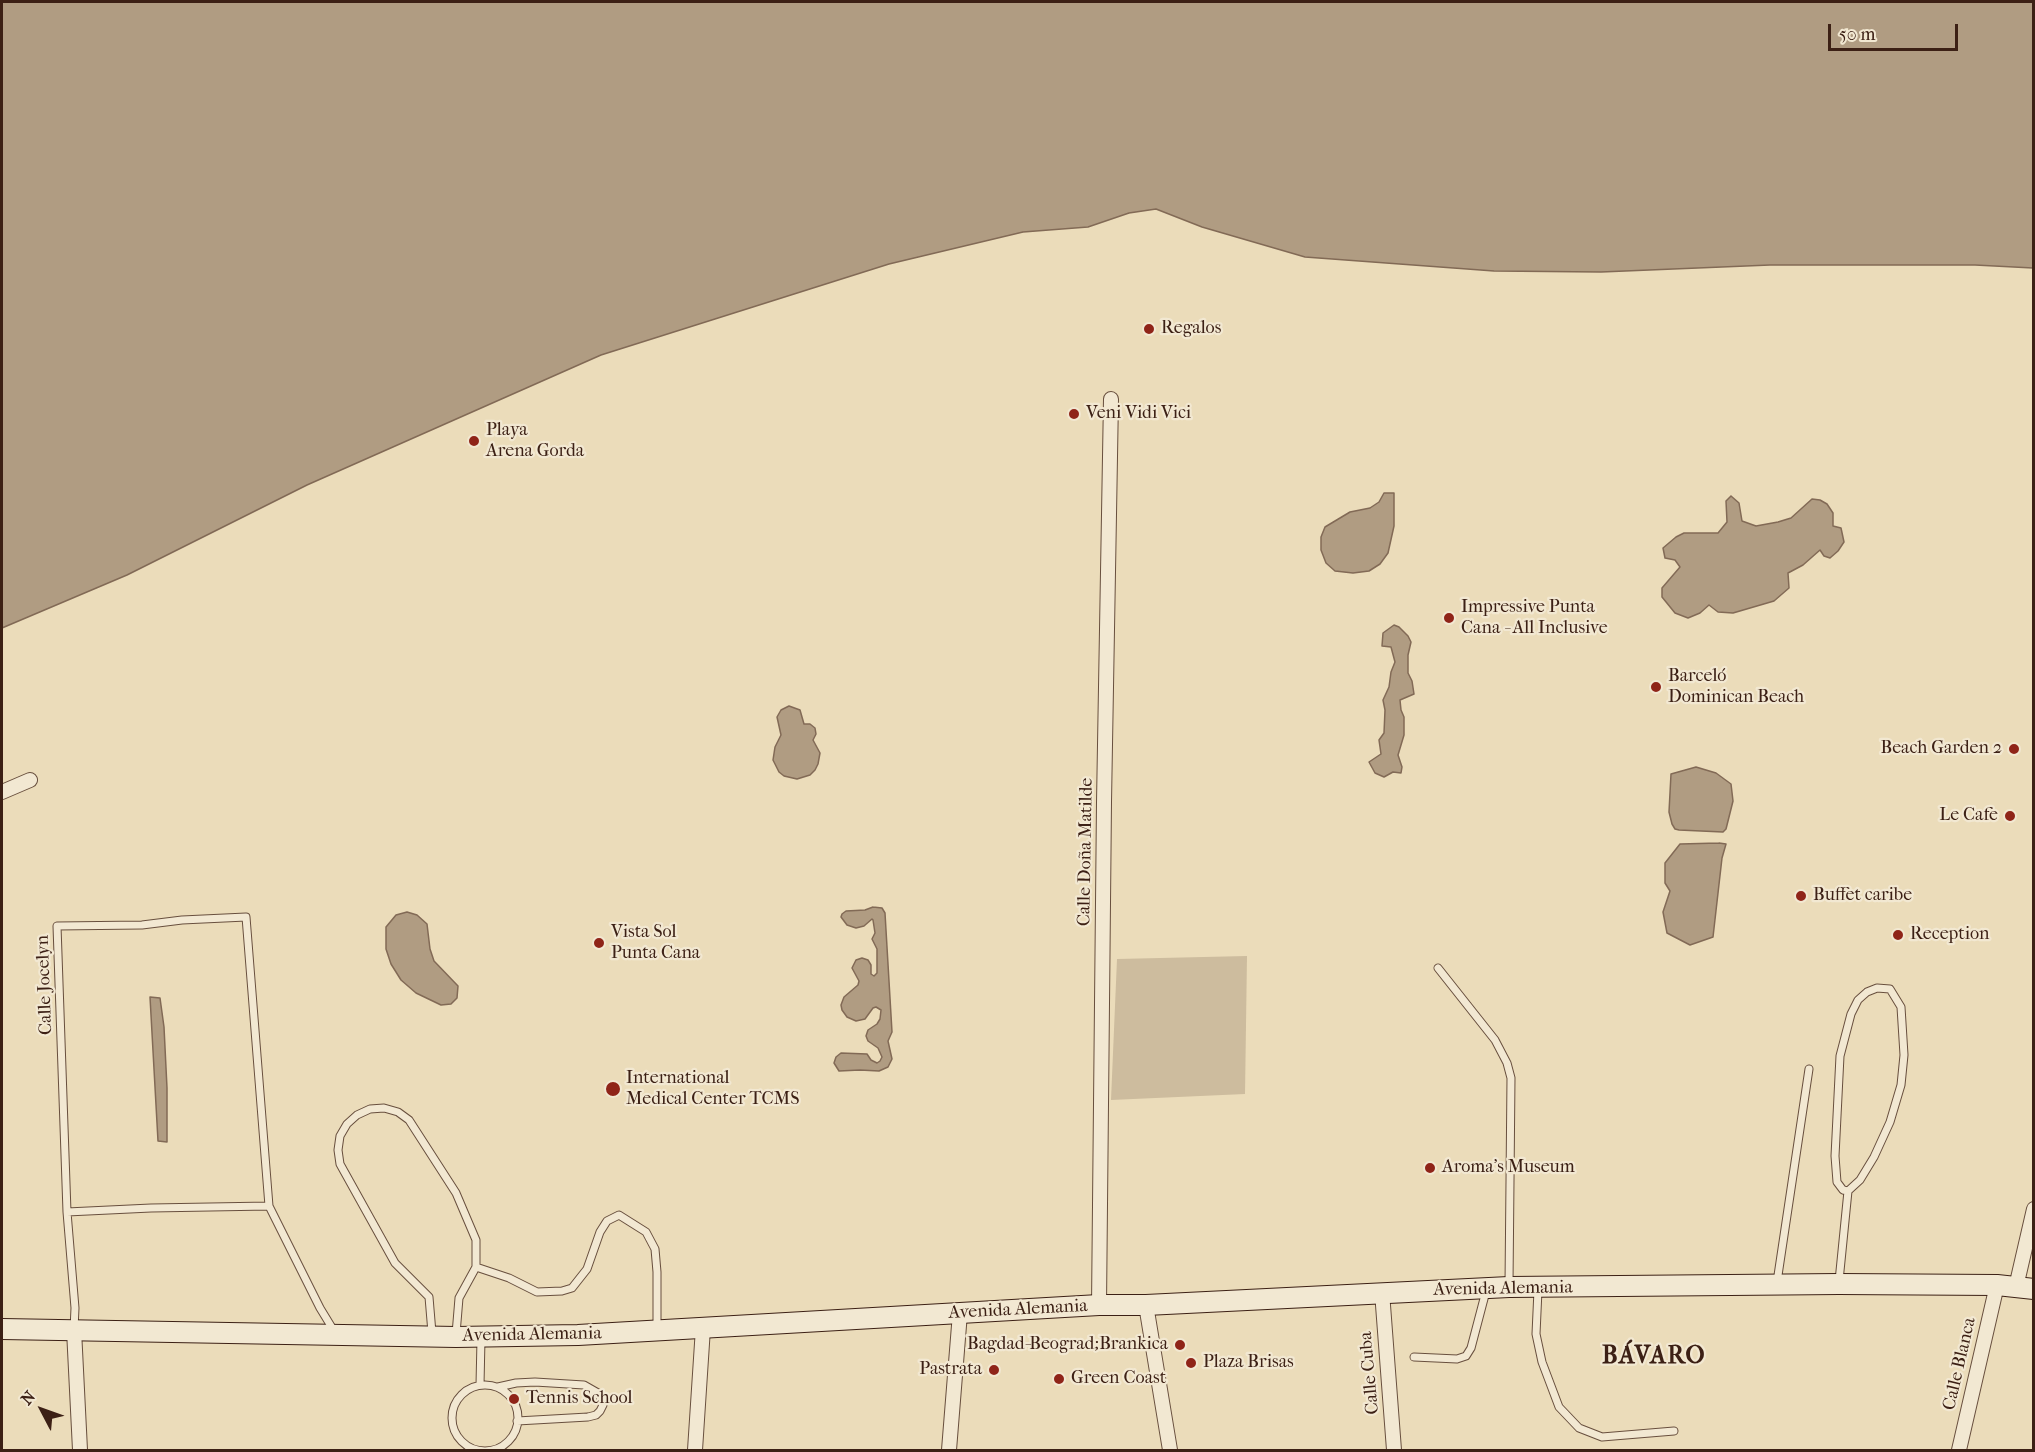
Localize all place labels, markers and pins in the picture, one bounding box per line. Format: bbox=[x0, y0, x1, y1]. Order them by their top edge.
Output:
place label: Regalos bbox=[1161, 318, 1221, 340]
marker: Regalos bbox=[1142, 322, 1156, 336]
place label: Veni Vidi Vici bbox=[1086, 403, 1191, 425]
marker: Veni Vidi Vici bbox=[1067, 407, 1081, 421]
place label: Playa Arena Gorda bbox=[486, 420, 584, 462]
marker: Playa Arena Gorda bbox=[467, 434, 481, 448]
place label: Impressive Punta Cana - All Inclusive bbox=[1461, 597, 1608, 640]
marker: Impressive Punta Cana - All Inclusive bbox=[1442, 611, 1456, 625]
place label: Barceló Dominican Beach bbox=[1668, 666, 1804, 708]
marker: Barceló Dominican Beach bbox=[1649, 680, 1663, 694]
place label: Beach Garden 2 bbox=[1880, 738, 2002, 760]
marker: Beach Garden 2 bbox=[2007, 742, 2021, 756]
place label: Le Cafe bbox=[1939, 805, 1998, 827]
marker: Le Cafe bbox=[2003, 809, 2017, 823]
place label: Buffet caribe bbox=[1813, 885, 1912, 907]
marker: Buffet caribe bbox=[1794, 889, 1808, 903]
place label: Vista Sol Punta Cana bbox=[611, 922, 700, 964]
place label: Reception bbox=[1910, 924, 1989, 946]
marker: Reception bbox=[1891, 928, 1905, 942]
marker: Vista Sol Punta Cana bbox=[592, 936, 606, 950]
place label: International Medical Center TCMS bbox=[626, 1068, 799, 1110]
marker: International Medical Center TCMS bbox=[604, 1080, 622, 1098]
place label: Aroma's Museum bbox=[1442, 1157, 1575, 1179]
marker: Aroma's Museum bbox=[1423, 1161, 1437, 1175]
place label: Bagdad-Beograd;Brankica bbox=[967, 1334, 1168, 1356]
marker: Bagdad-Beograd;Brankica bbox=[1173, 1338, 1187, 1352]
place label: Plaza Brisas bbox=[1203, 1352, 1294, 1374]
marker: Plaza Brisas bbox=[1184, 1356, 1198, 1370]
place label: Pastrata bbox=[919, 1359, 982, 1381]
marker: Pastrata bbox=[987, 1363, 1001, 1377]
place label: Green Coast bbox=[1071, 1368, 1166, 1390]
marker: Green Coast bbox=[1052, 1372, 1066, 1386]
place label: Tennis School bbox=[526, 1388, 633, 1410]
marker: Tennis School bbox=[507, 1392, 521, 1406]

